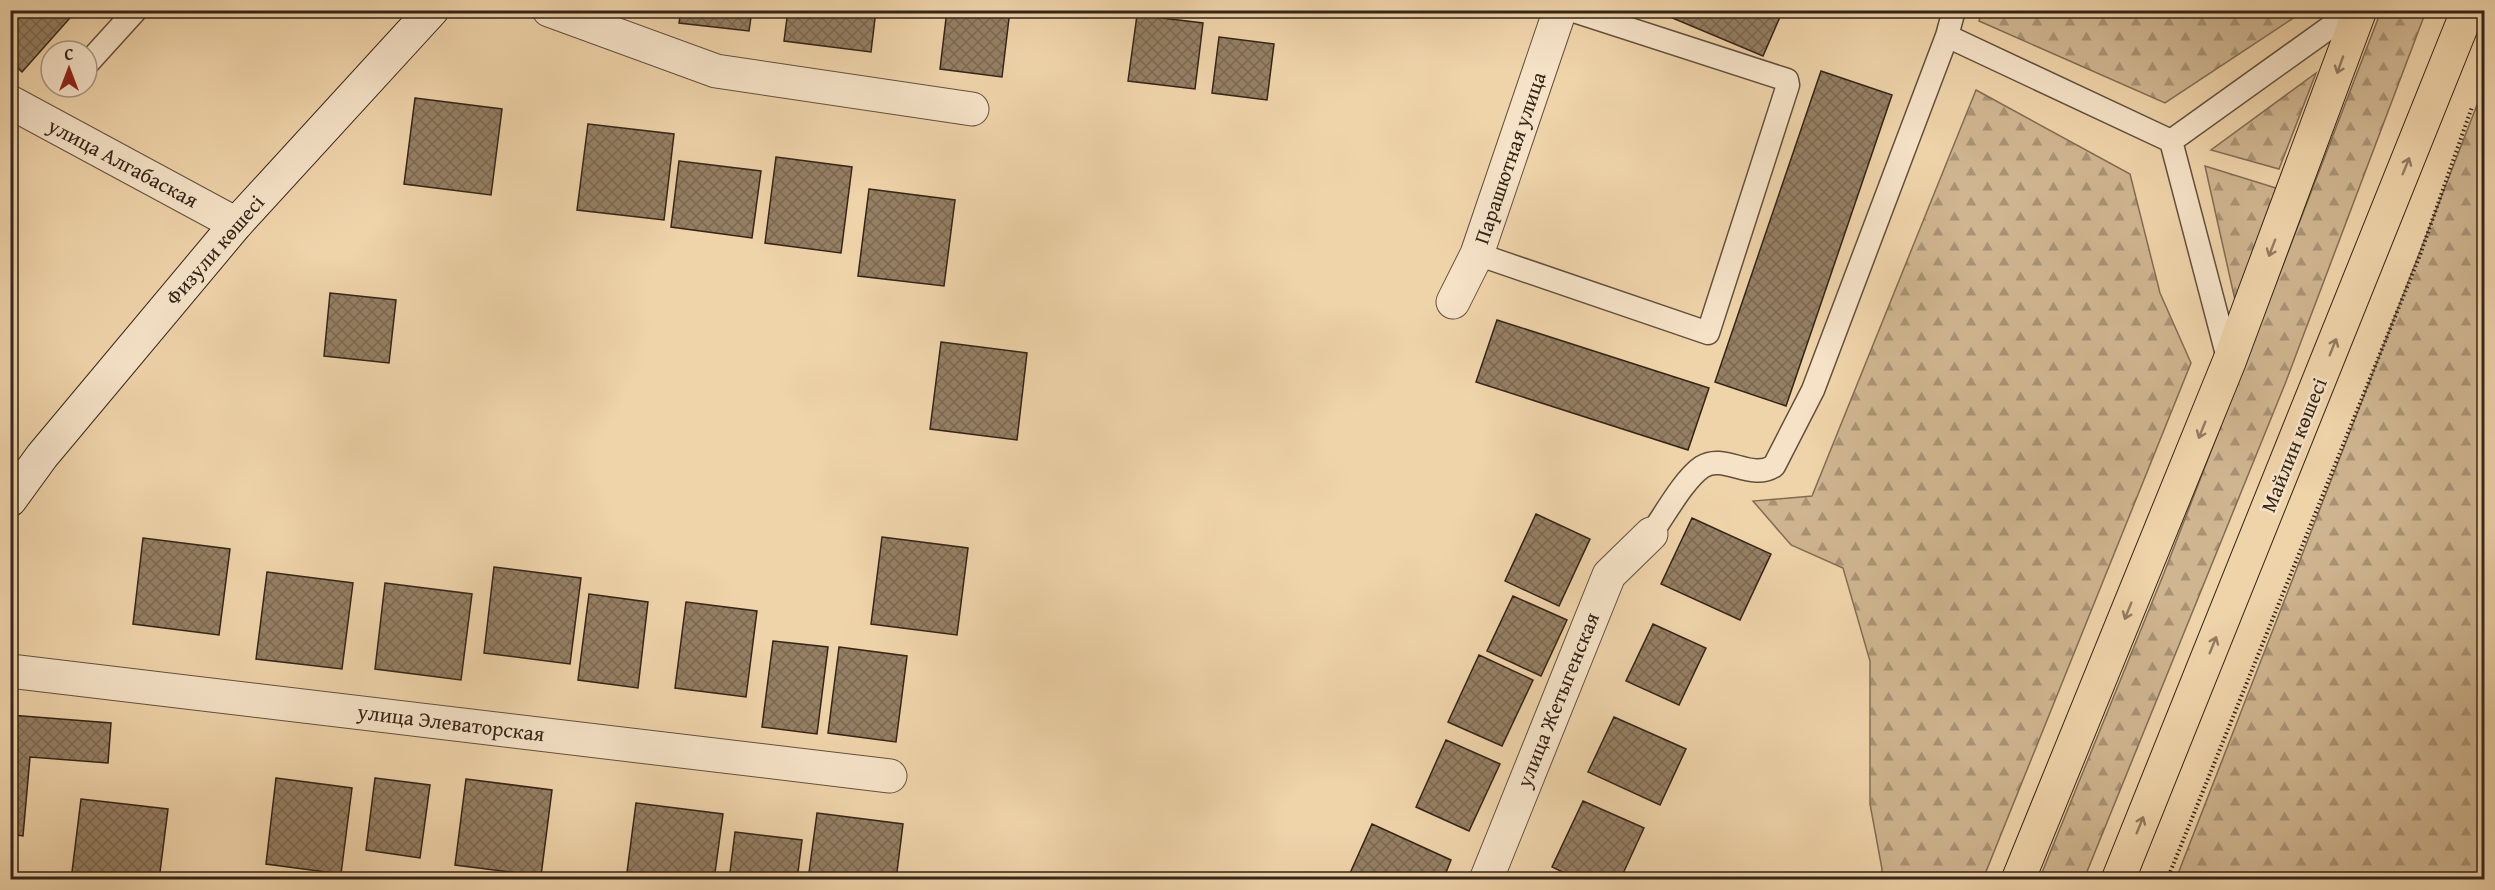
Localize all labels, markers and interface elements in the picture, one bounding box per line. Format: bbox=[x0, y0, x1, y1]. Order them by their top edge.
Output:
north arrow bbox=[39, 39, 99, 99]
text: С bbox=[64, 42, 74, 66]
one-way arrow bbox=[2333, 56, 2344, 74]
street label: Парашютная улица bbox=[1466, 68, 1554, 248]
street label: улица Алгабаская bbox=[42, 109, 204, 215]
one-way arrow bbox=[2402, 158, 2413, 176]
street label: Физули көшесі bbox=[158, 188, 271, 312]
one-way arrow bbox=[2266, 238, 2277, 257]
one-way arrow bbox=[2328, 338, 2339, 357]
street label: Майлин көшесі bbox=[2252, 373, 2335, 517]
one-way arrow bbox=[2195, 420, 2206, 439]
one-way arrow bbox=[2122, 601, 2133, 619]
street label: улица Жетыгенская bbox=[1508, 607, 1607, 793]
one-way arrow bbox=[2208, 636, 2219, 654]
street label: улица Элеваторская bbox=[355, 696, 547, 749]
one-way arrow bbox=[2135, 817, 2146, 835]

